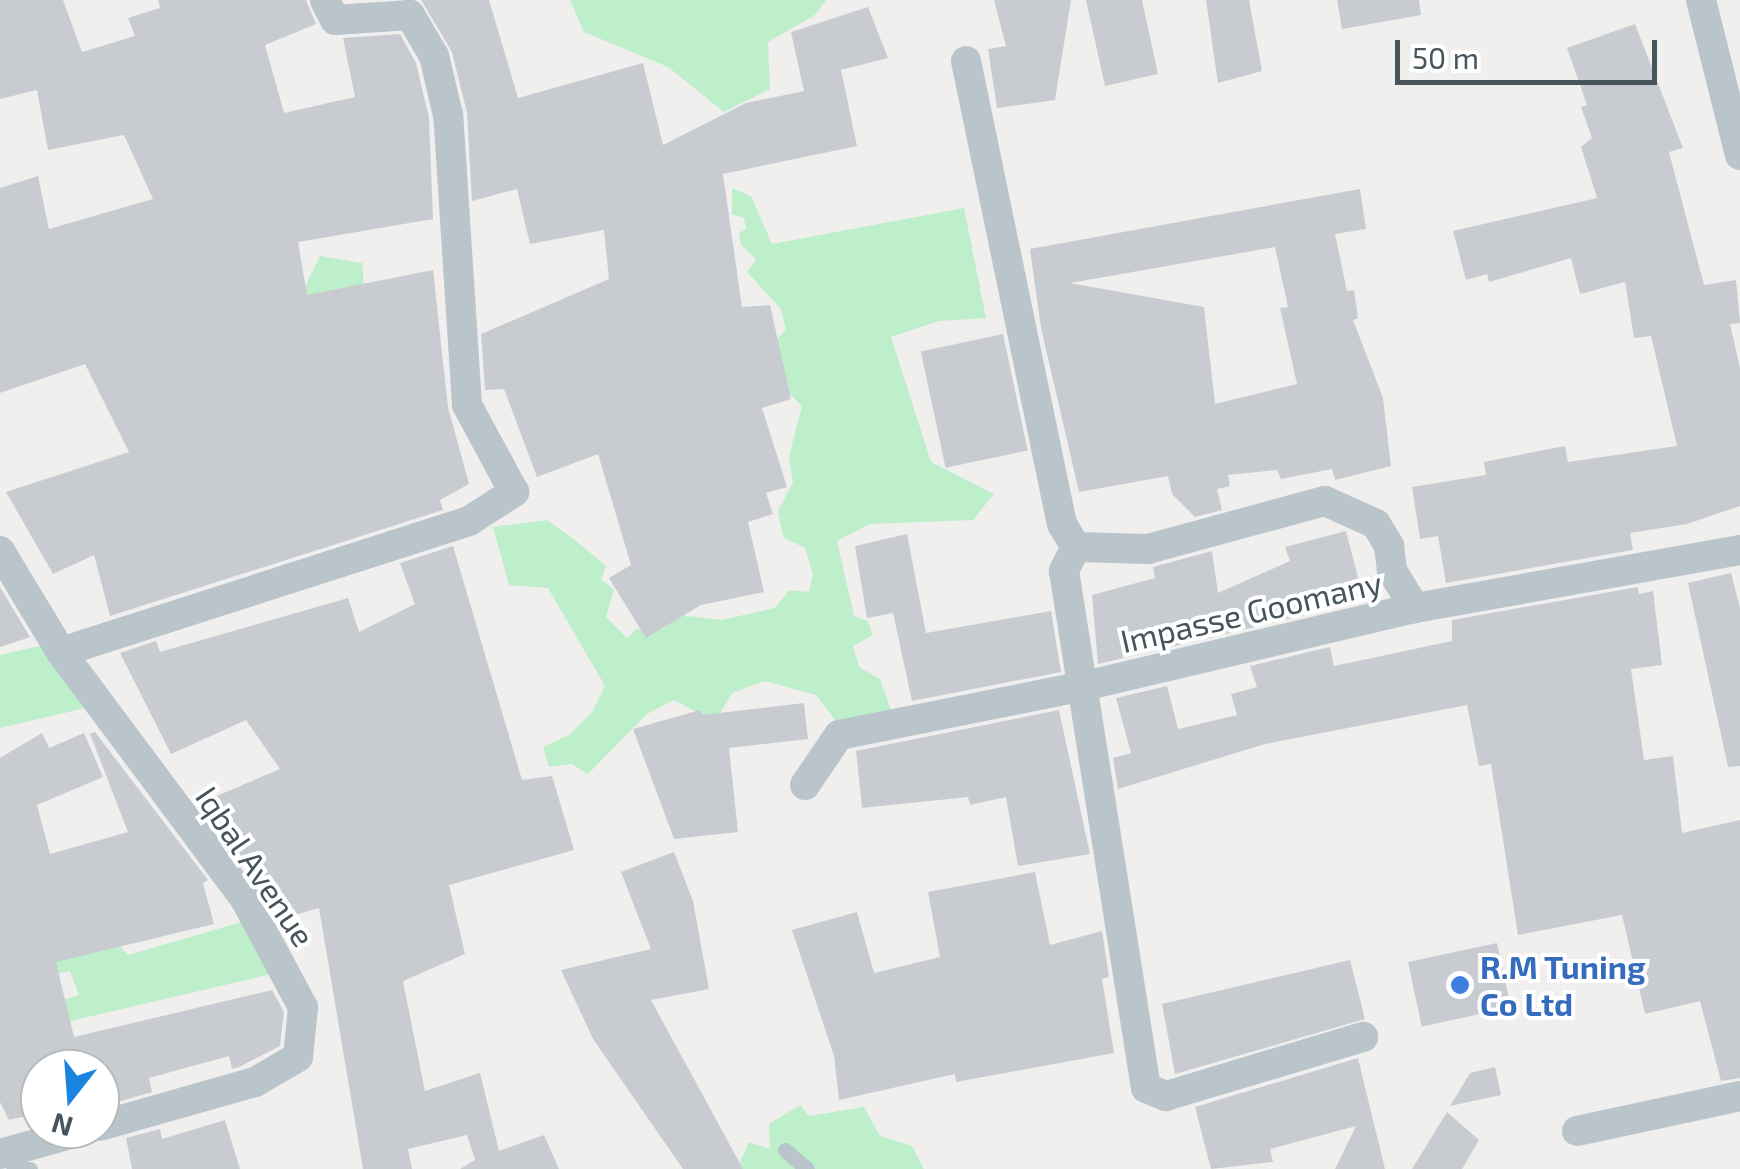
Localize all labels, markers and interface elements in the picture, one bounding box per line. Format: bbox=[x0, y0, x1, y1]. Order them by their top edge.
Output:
scale bar bbox=[1400, 20, 1662, 82]
text: 50 m bbox=[1412, 39, 1479, 75]
street label: Impasse Goomany bbox=[1117, 562, 1385, 660]
street label: Iqbal Avenue bbox=[188, 778, 324, 954]
place label: R.M Tuning Co Ltd bbox=[1480, 948, 1646, 1023]
marker: R.M Tuning Co Ltd bbox=[1449, 974, 1471, 996]
north arrow bbox=[20, 1049, 120, 1149]
text: N bbox=[47, 1107, 76, 1145]

